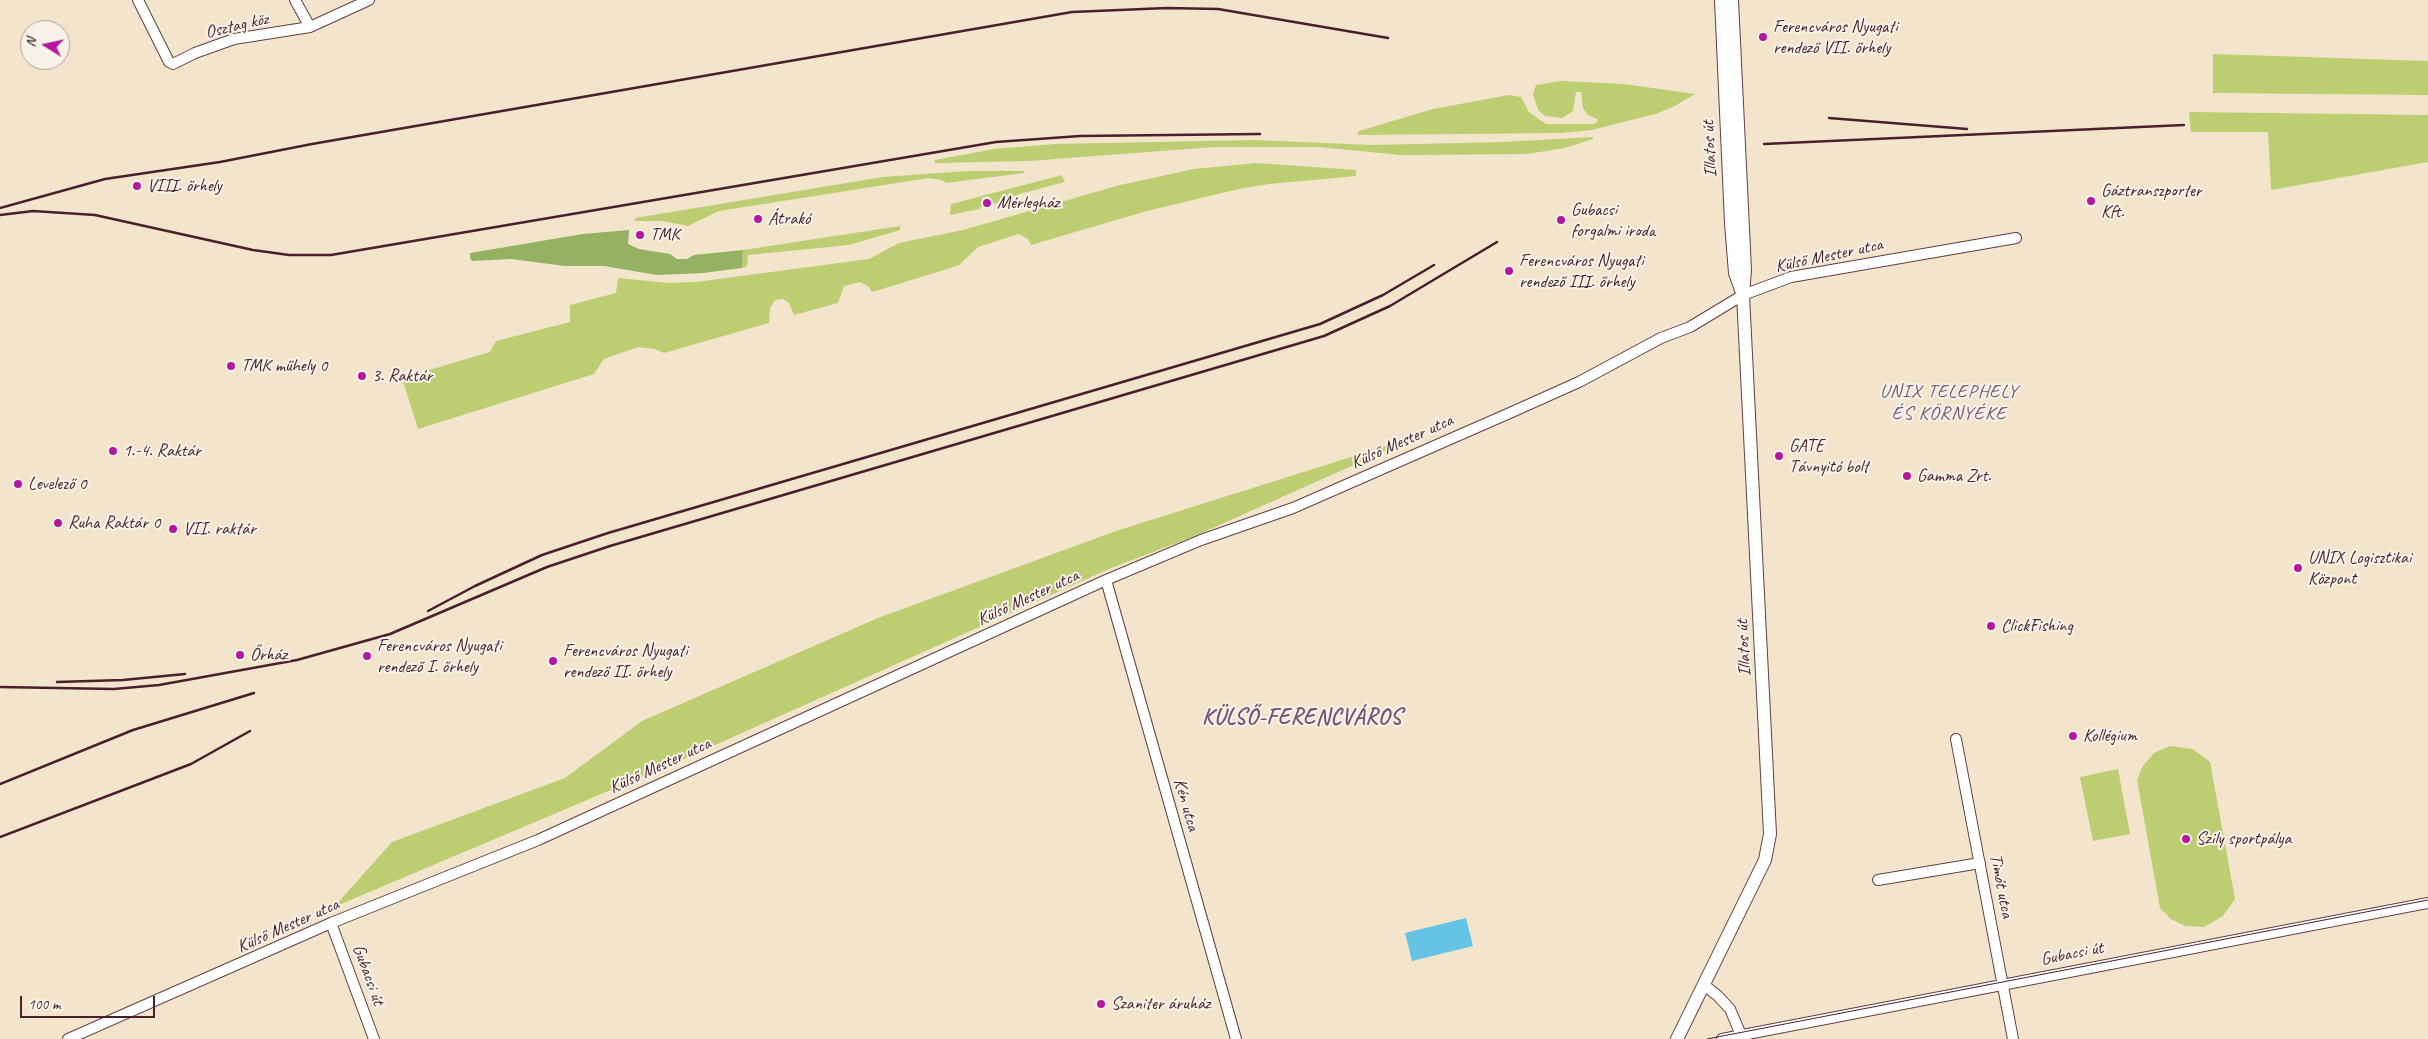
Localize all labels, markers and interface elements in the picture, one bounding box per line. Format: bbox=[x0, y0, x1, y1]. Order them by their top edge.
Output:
street label: Osztag köz bbox=[203, 8, 271, 44]
place label: Ferencváros Nyugati rendező VII. őrhely bbox=[1773, 16, 1898, 58]
north arrow bbox=[20, 20, 70, 70]
marker: Ferencváros Nyugati rendező VII. őrhely bbox=[1757, 31, 1769, 43]
text: N bbox=[22, 37, 40, 48]
street label: Illatos út bbox=[1698, 120, 1722, 178]
place label: VIII. őrhely bbox=[147, 175, 222, 197]
marker: VIII. őrhely bbox=[131, 180, 143, 192]
place label: Gáztranszporter Kft. bbox=[2101, 180, 2201, 222]
place label: Mérlegház bbox=[997, 192, 1059, 214]
marker: Gáztranszporter Kft. bbox=[2085, 195, 2097, 207]
marker: Mérlegház bbox=[981, 197, 993, 209]
place label: Gubacsi forgalmi iroda bbox=[1571, 199, 1655, 242]
place label: Átrakó bbox=[768, 208, 810, 230]
marker: Átrakó bbox=[752, 213, 764, 225]
marker: Gubacsi forgalmi iroda bbox=[1555, 214, 1567, 226]
place label: TMK bbox=[650, 224, 679, 246]
marker: TMK bbox=[634, 229, 646, 241]
street label: Külső Mester utca bbox=[1773, 234, 1885, 278]
place label: Ferencváros Nyugati rendező III. őrhely bbox=[1519, 250, 1644, 292]
marker: Ferencváros Nyugati rendező III. őrhely bbox=[1503, 265, 1515, 277]
place label: TMK műhely 0 bbox=[241, 355, 327, 377]
marker: TMK műhely 0 bbox=[225, 360, 237, 372]
place label: 3. Raktár bbox=[372, 365, 432, 387]
marker: 3. Raktár bbox=[356, 370, 368, 382]
district label: UNIX TELEPHELY ÉS KÖRNYÉKE bbox=[1878, 381, 2020, 425]
street label: Külső Mester utca bbox=[1348, 410, 1456, 474]
place label: GATE Távnyitó bolt bbox=[1789, 435, 1869, 478]
place label: 1.-4. Raktár bbox=[123, 440, 201, 462]
marker: 1.-4. Raktár bbox=[107, 445, 119, 457]
marker: GATE Távnyitó bolt bbox=[1773, 450, 1785, 462]
place label: Gamma Zrt. bbox=[1917, 465, 1991, 487]
marker: Gamma Zrt. bbox=[1901, 470, 1913, 482]
place label: Levelező 0 bbox=[28, 473, 87, 495]
marker: Levelező 0 bbox=[12, 478, 24, 490]
place label: Ruha Raktár 0 bbox=[68, 512, 160, 534]
marker: Ruha Raktár 0 bbox=[52, 517, 64, 529]
place label: VII. raktár bbox=[183, 518, 256, 540]
marker: VII. raktár bbox=[167, 523, 179, 535]
place label: UNIX Logisztikai Központ bbox=[2308, 547, 2411, 590]
marker: UNIX Logisztikai Központ bbox=[2292, 562, 2304, 574]
street label: Külső Mester utca bbox=[974, 565, 1082, 631]
place label: ClickFishing bbox=[2001, 615, 2073, 637]
street label: Illatos út bbox=[1732, 619, 1756, 677]
marker: ClickFishing bbox=[1985, 620, 1997, 632]
place label: Ferencváros Nyugati rendező I. őrhely bbox=[377, 635, 502, 678]
place label: Ferencváros Nyugati rendező II. őrhely bbox=[563, 640, 688, 682]
place label: Őrház bbox=[250, 644, 287, 666]
marker: Őrház bbox=[234, 649, 246, 661]
marker: Ferencváros Nyugati rendező I. őrhely bbox=[361, 650, 373, 662]
marker: Ferencváros Nyugati rendező II. őrhely bbox=[547, 655, 559, 667]
district label: KÜLSŐ-FERENCVÁROS bbox=[1200, 705, 1404, 731]
place label: Kollégium bbox=[2083, 725, 2137, 747]
marker: Kollégium bbox=[2067, 730, 2079, 742]
street label: Külső Mester utca bbox=[606, 733, 714, 799]
street label: Kén utca bbox=[1168, 776, 1204, 834]
place label: Szily sportpálya bbox=[2196, 828, 2291, 850]
marker: Szily sportpálya bbox=[2180, 833, 2192, 845]
street label: Timót utca bbox=[1984, 852, 2018, 920]
street label: Külső Mester utca bbox=[234, 894, 342, 958]
street label: Gubacsi út bbox=[2039, 937, 2105, 971]
street label: Gubacsi út bbox=[347, 942, 389, 1008]
scale bar bbox=[22, 986, 158, 1018]
place label: Szaniter áruház bbox=[1111, 993, 1210, 1015]
text: 100 m bbox=[28, 995, 60, 1014]
marker: Szaniter áruház bbox=[1095, 998, 1107, 1010]

